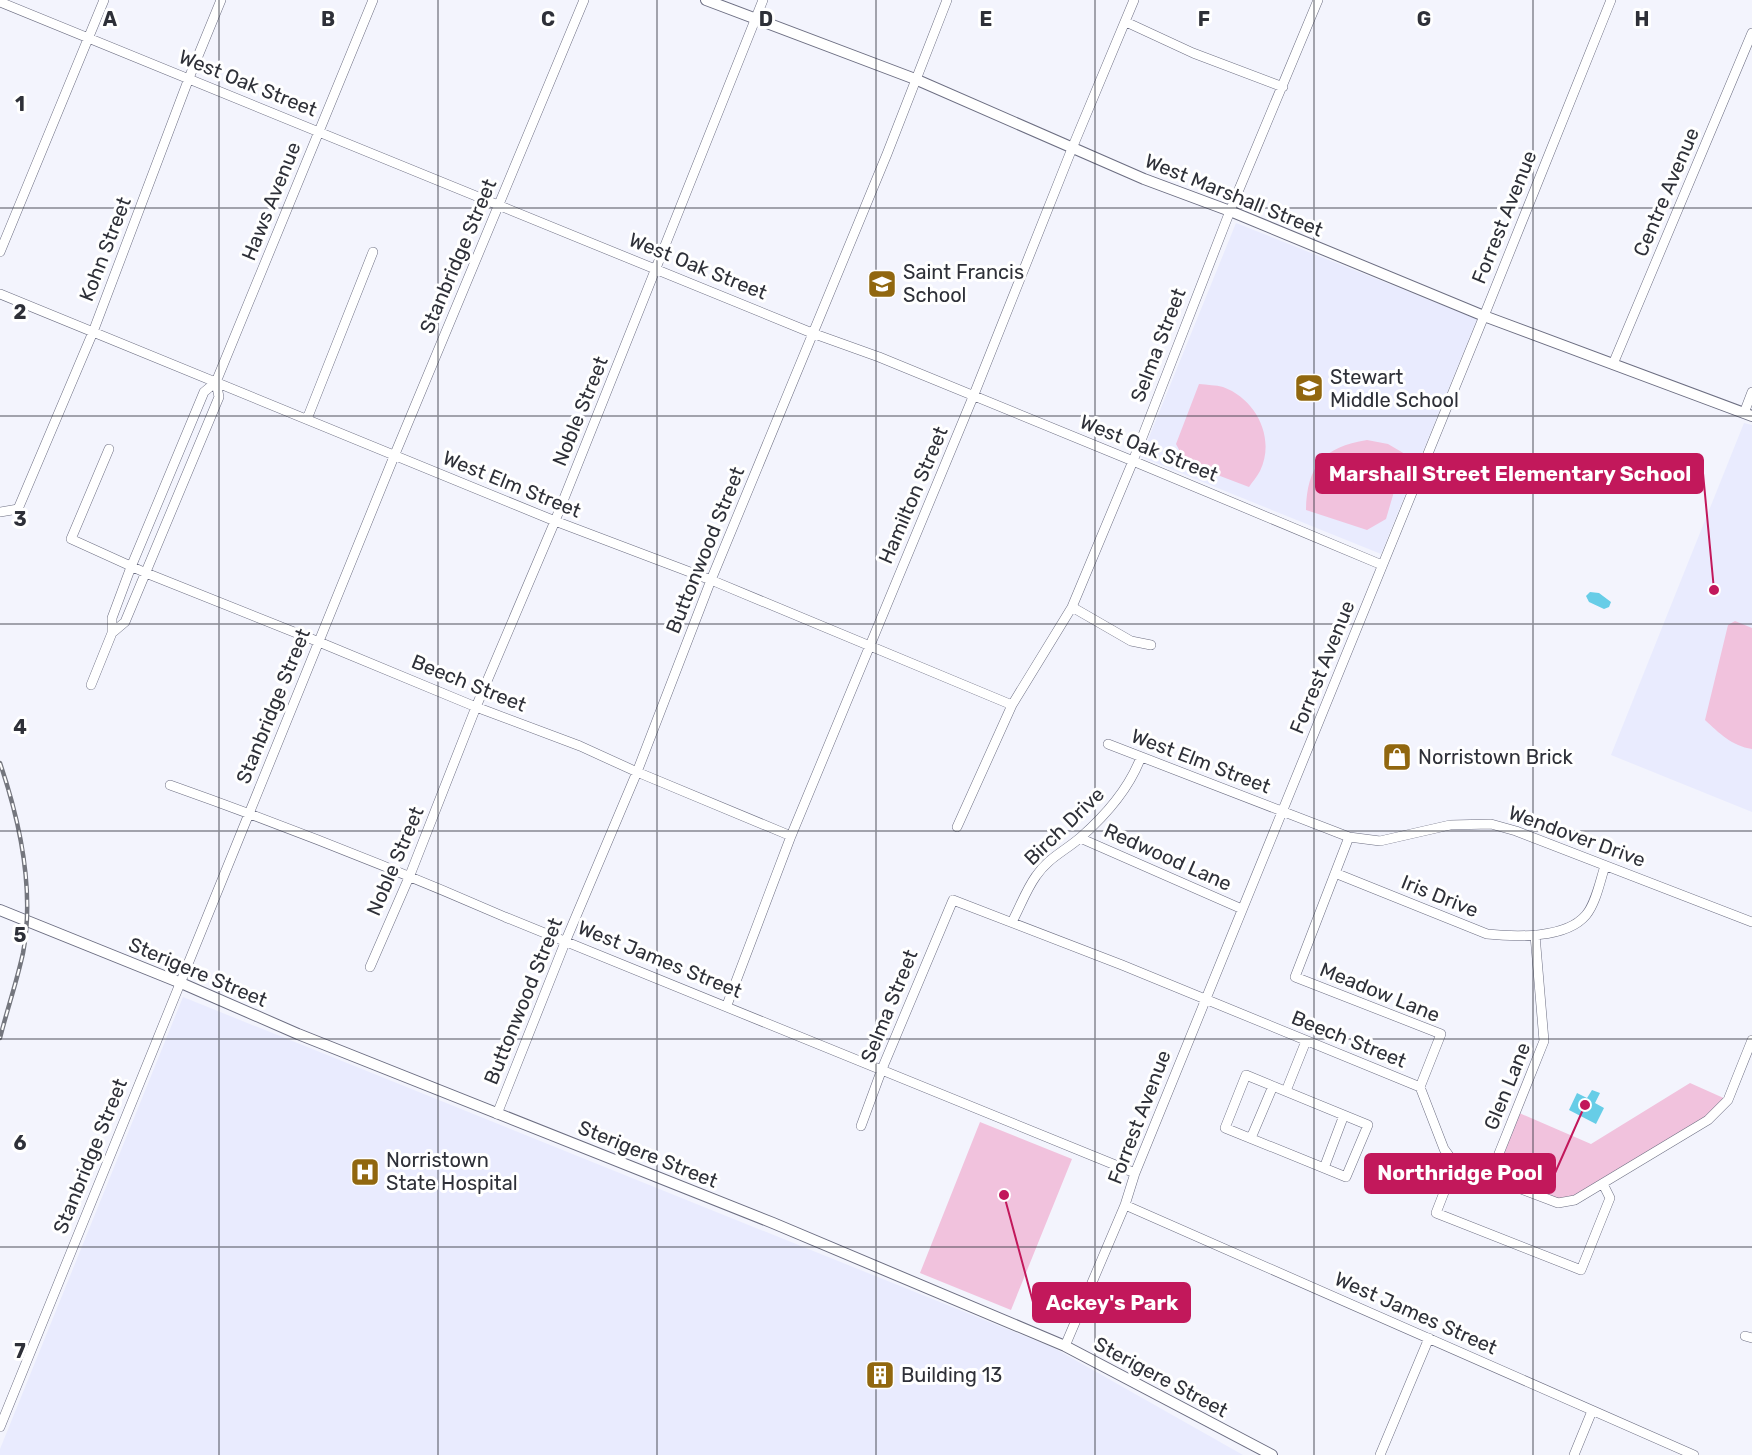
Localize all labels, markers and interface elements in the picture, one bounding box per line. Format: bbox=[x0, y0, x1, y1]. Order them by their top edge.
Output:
text: A bbox=[103, 7, 118, 31]
text: B bbox=[321, 7, 335, 31]
text: C bbox=[541, 7, 555, 31]
text: D bbox=[759, 7, 773, 31]
text: E bbox=[980, 7, 992, 31]
text: F bbox=[1198, 7, 1210, 31]
text: G bbox=[1417, 7, 1431, 31]
text: H bbox=[1635, 7, 1649, 31]
street label: West Oak Street bbox=[175, 44, 321, 122]
text: 1 bbox=[15, 92, 25, 116]
street label: Centre Avenue bbox=[1628, 124, 1704, 260]
street label: Haws Avenue bbox=[236, 138, 306, 264]
street label: Forrest Avenue bbox=[1466, 147, 1542, 287]
street label: West Marshall Street bbox=[1141, 148, 1327, 242]
street label: Stanbridge Street bbox=[415, 175, 501, 337]
street label: Kohn Street bbox=[74, 193, 136, 305]
street label: West Oak Street bbox=[625, 227, 771, 305]
place label: Saint Francis School bbox=[903, 260, 1024, 307]
school or university icon: Saint Francis School bbox=[866, 268, 898, 300]
street label: Selma Street bbox=[1125, 285, 1191, 405]
text: 2 bbox=[14, 300, 27, 324]
street label: Noble Street bbox=[547, 353, 613, 469]
place label: Stewart Middle School bbox=[1330, 365, 1459, 412]
school or university icon: Stewart Middle School bbox=[1293, 372, 1325, 404]
street label: West Oak Street bbox=[1076, 409, 1222, 487]
street label: Hamilton Street bbox=[873, 423, 953, 567]
street label: West Elm Street bbox=[439, 445, 585, 523]
callout: Marshall Street Elementary School bbox=[1316, 454, 1703, 493]
text: Marshall Street Elementary School bbox=[1329, 461, 1691, 486]
street label: Buttonwood Street bbox=[661, 463, 750, 637]
text: 3 bbox=[13, 507, 27, 531]
street label: Forrest Avenue bbox=[1284, 597, 1360, 737]
street label: Stanbridge Street bbox=[231, 625, 315, 787]
street label: Beech Street bbox=[408, 649, 530, 717]
text: 4 bbox=[13, 715, 27, 739]
street label: West Elm Street bbox=[1128, 723, 1274, 799]
shop icon: Norristown Brick bbox=[1381, 741, 1413, 773]
place label: Norristown Brick bbox=[1418, 745, 1574, 769]
street label: Birch Drive bbox=[1019, 782, 1109, 870]
street label: Wendover Drive bbox=[1505, 800, 1649, 872]
street label: Noble Street bbox=[361, 803, 429, 919]
street label: Redwood Lane bbox=[1100, 818, 1236, 896]
street label: Iris Drive bbox=[1398, 870, 1482, 922]
street label: Buttonwood Street bbox=[479, 914, 568, 1088]
street label: West James Street bbox=[574, 915, 746, 1003]
text: 5 bbox=[14, 923, 27, 947]
street label: Sterigere Street bbox=[125, 932, 271, 1012]
street label: Selma Street bbox=[855, 946, 923, 1066]
street label: Meadow Lane bbox=[1316, 957, 1444, 1027]
street label: Beech Street bbox=[1288, 1005, 1410, 1073]
street label: Glen Lane bbox=[1479, 1039, 1535, 1133]
street label: Forrest Avenue bbox=[1102, 1047, 1176, 1187]
street label: Stanbridge Street bbox=[48, 1075, 132, 1237]
street label: Sterigere Street bbox=[575, 1115, 721, 1193]
text: 6 bbox=[13, 1131, 27, 1155]
place label: Norristown State Hospital bbox=[386, 1148, 518, 1195]
callout: Northridge Pool bbox=[1365, 1154, 1555, 1193]
hospital icon: Norristown State Hospital bbox=[349, 1156, 381, 1188]
text: Northridge Pool bbox=[1377, 1160, 1543, 1185]
street label: West James Street bbox=[1331, 1266, 1501, 1360]
callout: Ackey's Park bbox=[1033, 1283, 1190, 1322]
text: Ackey's Park bbox=[1046, 1290, 1179, 1315]
street label: Sterigere Street bbox=[1090, 1332, 1232, 1423]
text: 7 bbox=[14, 1339, 26, 1363]
building icon: Building 13 bbox=[864, 1359, 896, 1391]
place label: Building 13 bbox=[901, 1363, 1002, 1387]

